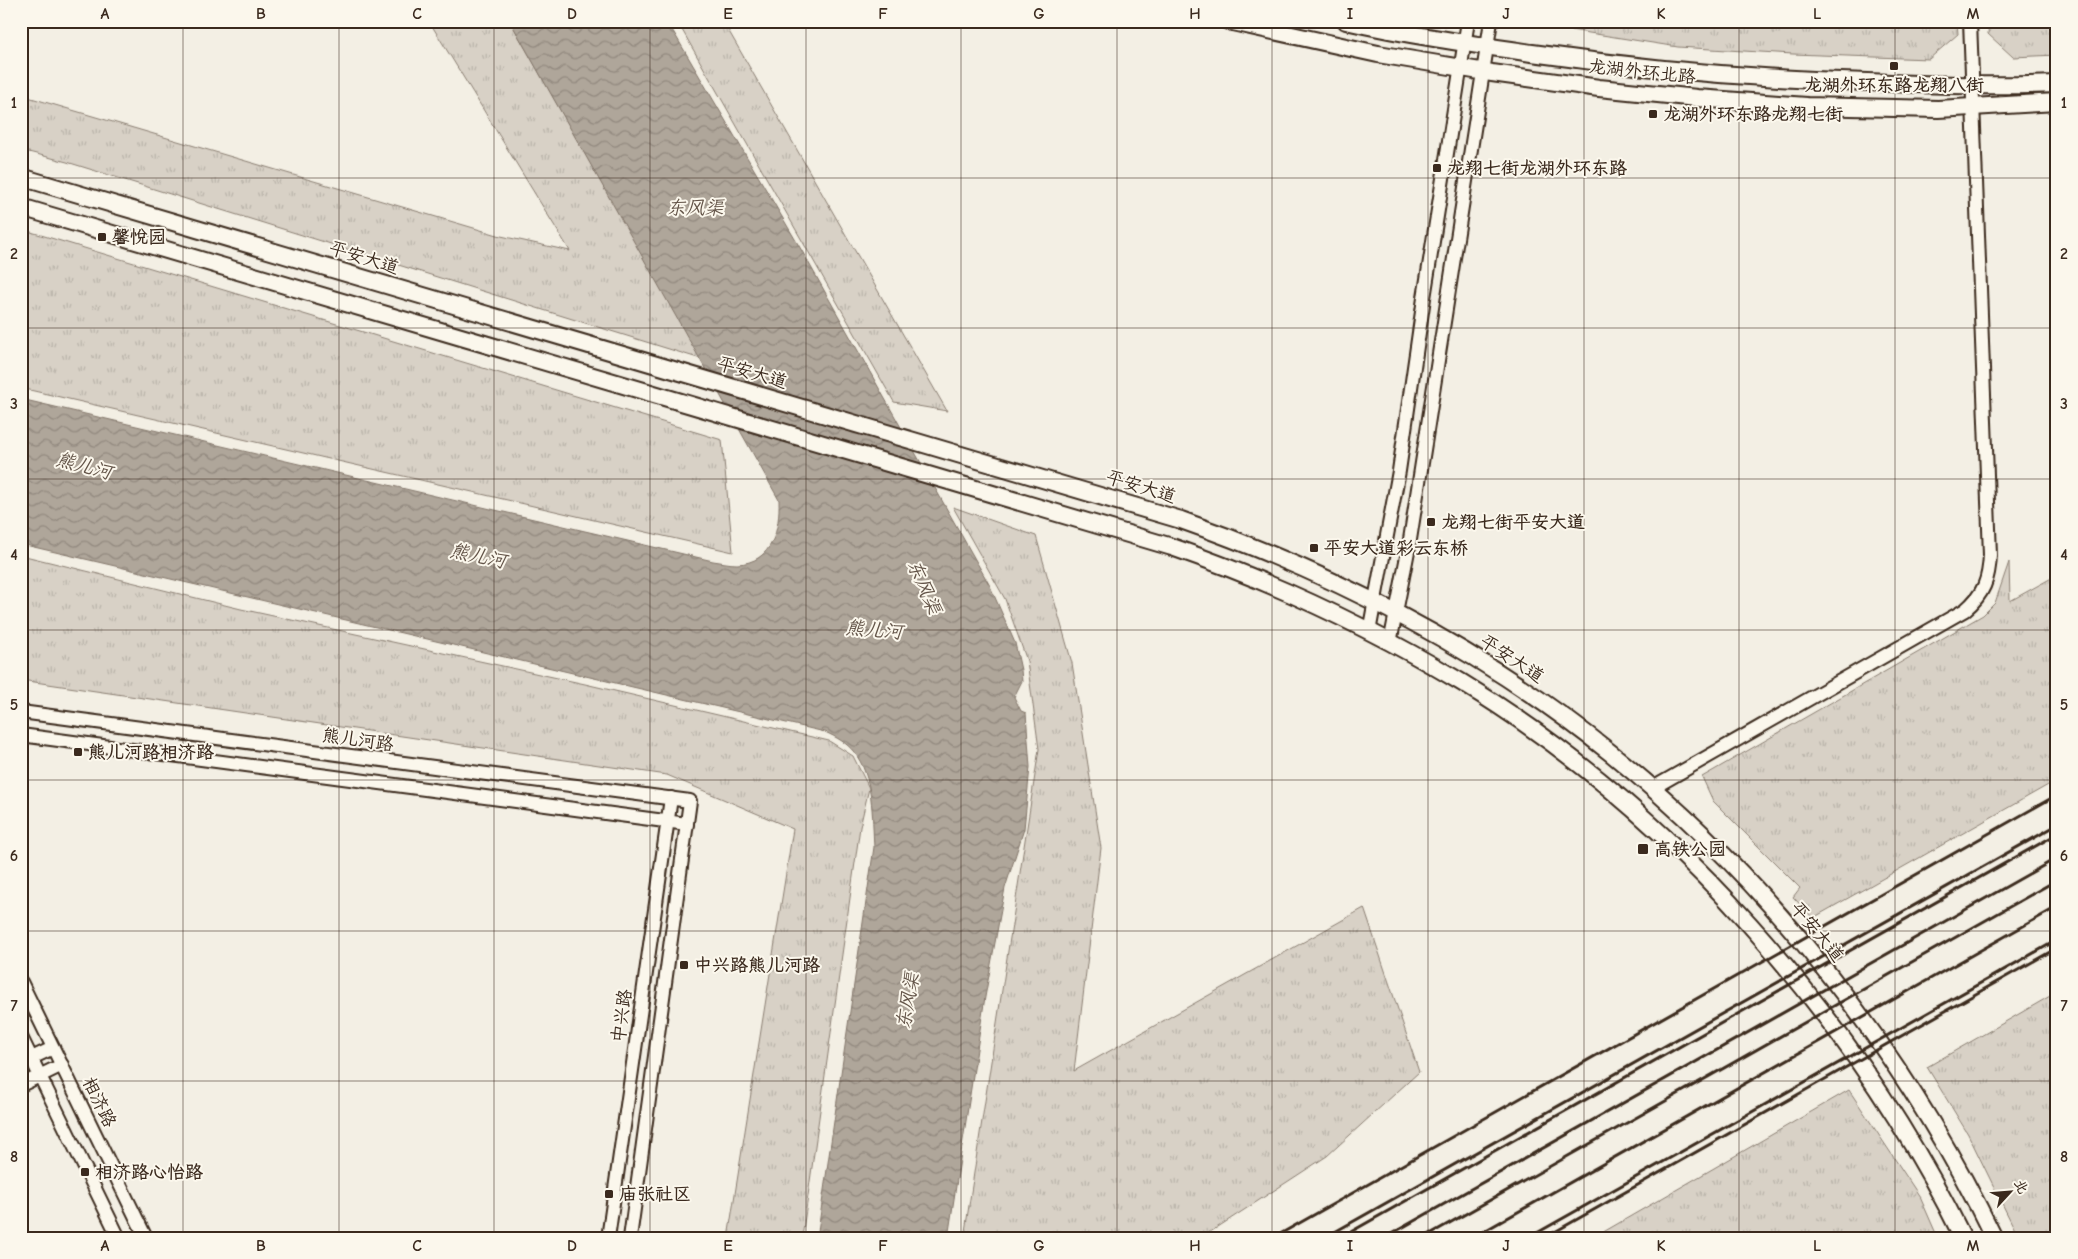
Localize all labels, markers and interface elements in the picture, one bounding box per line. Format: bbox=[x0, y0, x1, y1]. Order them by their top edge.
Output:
text: A bbox=[101, 5, 110, 23]
text: B bbox=[256, 5, 266, 23]
text: C bbox=[412, 5, 422, 23]
text: D bbox=[567, 5, 577, 23]
text: E bbox=[723, 5, 733, 23]
text: F bbox=[878, 5, 888, 23]
text: G bbox=[1033, 5, 1045, 23]
text: H bbox=[1189, 5, 1201, 23]
text: I bbox=[1347, 5, 1353, 23]
text: J bbox=[1502, 5, 1510, 23]
text: K bbox=[1656, 5, 1666, 23]
text: L bbox=[1813, 5, 1821, 23]
text: M bbox=[1967, 5, 1980, 23]
street label: 龙湖外环北路 bbox=[1587, 56, 1697, 88]
marker: 龙湖外环东路龙翔八街 bbox=[1888, 60, 1900, 72]
place label: 龙湖外环东路龙翔八街 bbox=[1804, 75, 1984, 96]
text: 1 bbox=[11, 94, 17, 112]
text: 1 bbox=[2061, 94, 2067, 112]
place label: 龙湖外环东路龙翔七街 bbox=[1663, 104, 1843, 125]
marker: 龙湖外环东路龙翔七街 bbox=[1647, 108, 1659, 120]
place label: 龙翔七街龙湖外环东路 bbox=[1447, 158, 1627, 179]
marker: 龙翔七街龙湖外环东路 bbox=[1431, 162, 1443, 174]
water label: 东风渠 bbox=[666, 197, 725, 219]
place label: 馨悦园 bbox=[112, 227, 166, 248]
marker: 馨悦园 bbox=[96, 231, 108, 243]
street label: 平安大道 bbox=[327, 237, 401, 279]
text: 2 bbox=[10, 245, 18, 263]
text: 2 bbox=[2060, 245, 2068, 263]
street label: 平安大道 bbox=[715, 353, 789, 393]
text: 3 bbox=[10, 395, 18, 413]
text: 3 bbox=[2060, 395, 2068, 413]
water label: 熊儿河 bbox=[54, 448, 117, 485]
street label: 平安大道 bbox=[1104, 466, 1178, 508]
place label: 龙翔七街平安大道 bbox=[1441, 512, 1585, 533]
marker: 龙翔七街平安大道 bbox=[1425, 516, 1437, 528]
place label: 平安大道彩云东桥 bbox=[1324, 538, 1468, 559]
water label: 熊儿河 bbox=[448, 539, 511, 573]
marker: 平安大道彩云东桥 bbox=[1308, 542, 1320, 554]
text: 4 bbox=[10, 546, 18, 564]
text: 4 bbox=[2060, 546, 2068, 564]
water label: 东风渠 bbox=[903, 556, 946, 619]
water label: 熊儿河 bbox=[845, 617, 906, 644]
street label: 平安大道 bbox=[1476, 631, 1548, 687]
text: 5 bbox=[10, 696, 18, 714]
text: 5 bbox=[2060, 696, 2068, 714]
street label: 熊儿河路 bbox=[321, 725, 395, 755]
place label: 熊儿河路相济路 bbox=[88, 742, 214, 763]
marker: 熊儿河路相济路 bbox=[72, 746, 84, 758]
place label: 高铁公园 bbox=[1654, 839, 1726, 860]
marker: 高铁公园 bbox=[1636, 842, 1650, 856]
text: 6 bbox=[10, 847, 18, 865]
text: 6 bbox=[2060, 847, 2068, 865]
street label: 平安大道 bbox=[1786, 898, 1848, 966]
place label: 中兴路熊儿河路 bbox=[694, 955, 820, 976]
marker: 中兴路熊儿河路 bbox=[678, 959, 690, 971]
water label: 东风渠 bbox=[892, 969, 924, 1031]
street label: 中兴路 bbox=[608, 988, 636, 1044]
text: 7 bbox=[10, 997, 18, 1015]
text: 7 bbox=[2060, 997, 2068, 1015]
street label: 相济路 bbox=[78, 1073, 120, 1131]
text: 8 bbox=[10, 1148, 18, 1166]
text: 8 bbox=[2060, 1148, 2068, 1166]
place label: 相济路心怡路 bbox=[95, 1162, 203, 1183]
marker: 相济路心怡路 bbox=[79, 1166, 91, 1178]
north arrow bbox=[1986, 1166, 2036, 1216]
text: 北 bbox=[2011, 1177, 2032, 1197]
place label: 庙张社区 bbox=[619, 1184, 691, 1205]
marker: 庙张社区 bbox=[603, 1188, 615, 1200]
text: A bbox=[101, 1237, 110, 1255]
text: B bbox=[256, 1237, 266, 1255]
text: C bbox=[412, 1237, 422, 1255]
text: D bbox=[567, 1237, 577, 1255]
text: E bbox=[723, 1237, 733, 1255]
text: F bbox=[878, 1237, 888, 1255]
text: G bbox=[1033, 1237, 1045, 1255]
text: H bbox=[1189, 1237, 1201, 1255]
text: I bbox=[1347, 1237, 1353, 1255]
text: J bbox=[1502, 1237, 1510, 1255]
text: K bbox=[1656, 1237, 1666, 1255]
text: L bbox=[1813, 1237, 1821, 1255]
text: M bbox=[1967, 1237, 1980, 1255]

